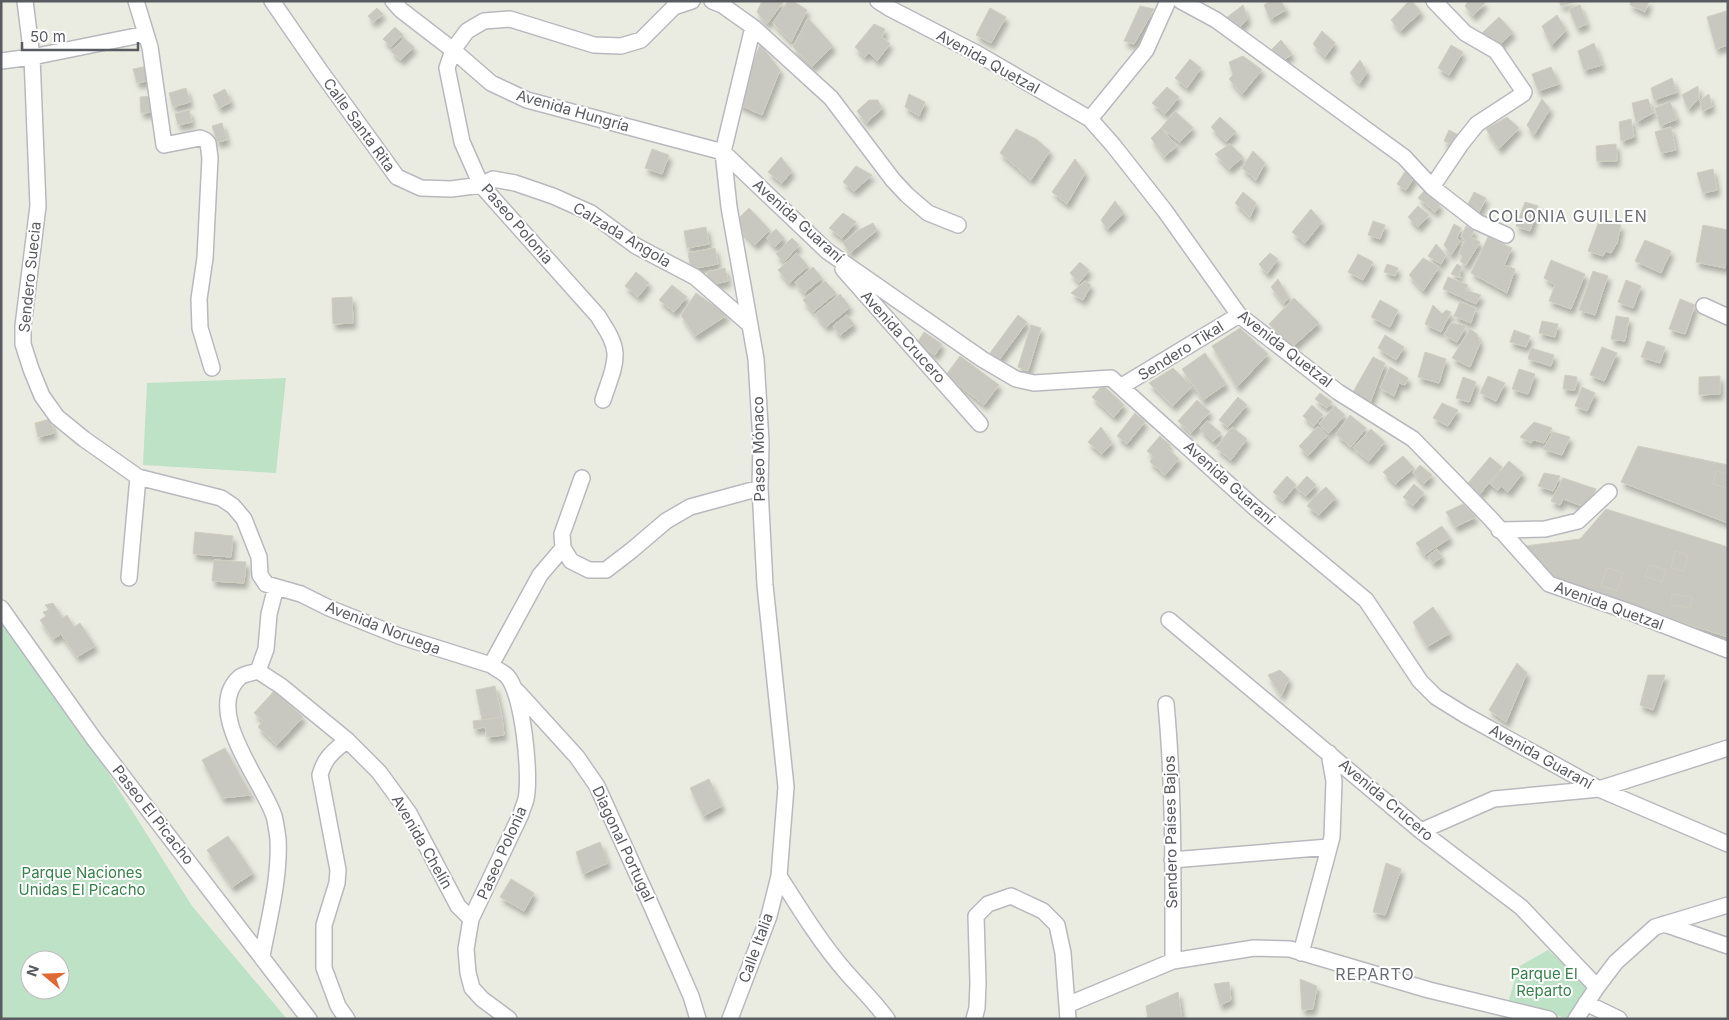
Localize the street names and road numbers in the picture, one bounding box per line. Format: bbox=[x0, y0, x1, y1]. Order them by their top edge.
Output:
street label: Avenida Quetzal bbox=[933, 25, 1043, 98]
street label: Calle Santa Rita bbox=[319, 74, 400, 175]
street label: Avenida Hungría bbox=[514, 85, 632, 136]
street label: Avenida Guaraní bbox=[749, 175, 848, 267]
street label: Paseo Polonia bbox=[477, 180, 557, 268]
street label: Calzada Angola bbox=[570, 198, 675, 271]
street label: Sendero Suecia bbox=[14, 220, 45, 333]
street label: Avenida Crucero bbox=[857, 287, 950, 387]
street label: Avenida Quetzal bbox=[1234, 306, 1336, 391]
street label: Sendero Tikal bbox=[1134, 317, 1227, 384]
street label: Paseo Mónaco bbox=[748, 396, 769, 502]
street label: Avenida Guaraní bbox=[1180, 437, 1279, 529]
street label: Avenida Quetzal bbox=[1552, 577, 1666, 634]
street label: Avenida Noruega bbox=[323, 597, 443, 658]
street label: Avenida Guaraní bbox=[1486, 720, 1597, 793]
street label: Sendero Países Bajos bbox=[1160, 755, 1181, 909]
street label: Avenida Crucero bbox=[1335, 755, 1438, 845]
street label: Paseo El Picacho bbox=[108, 761, 198, 868]
street label: Diagonal Portugal bbox=[588, 783, 659, 905]
street label: Avenida Chelín bbox=[388, 791, 457, 892]
street label: Paseo Polonia bbox=[473, 803, 531, 902]
street label: Calle Italia bbox=[734, 910, 777, 985]

